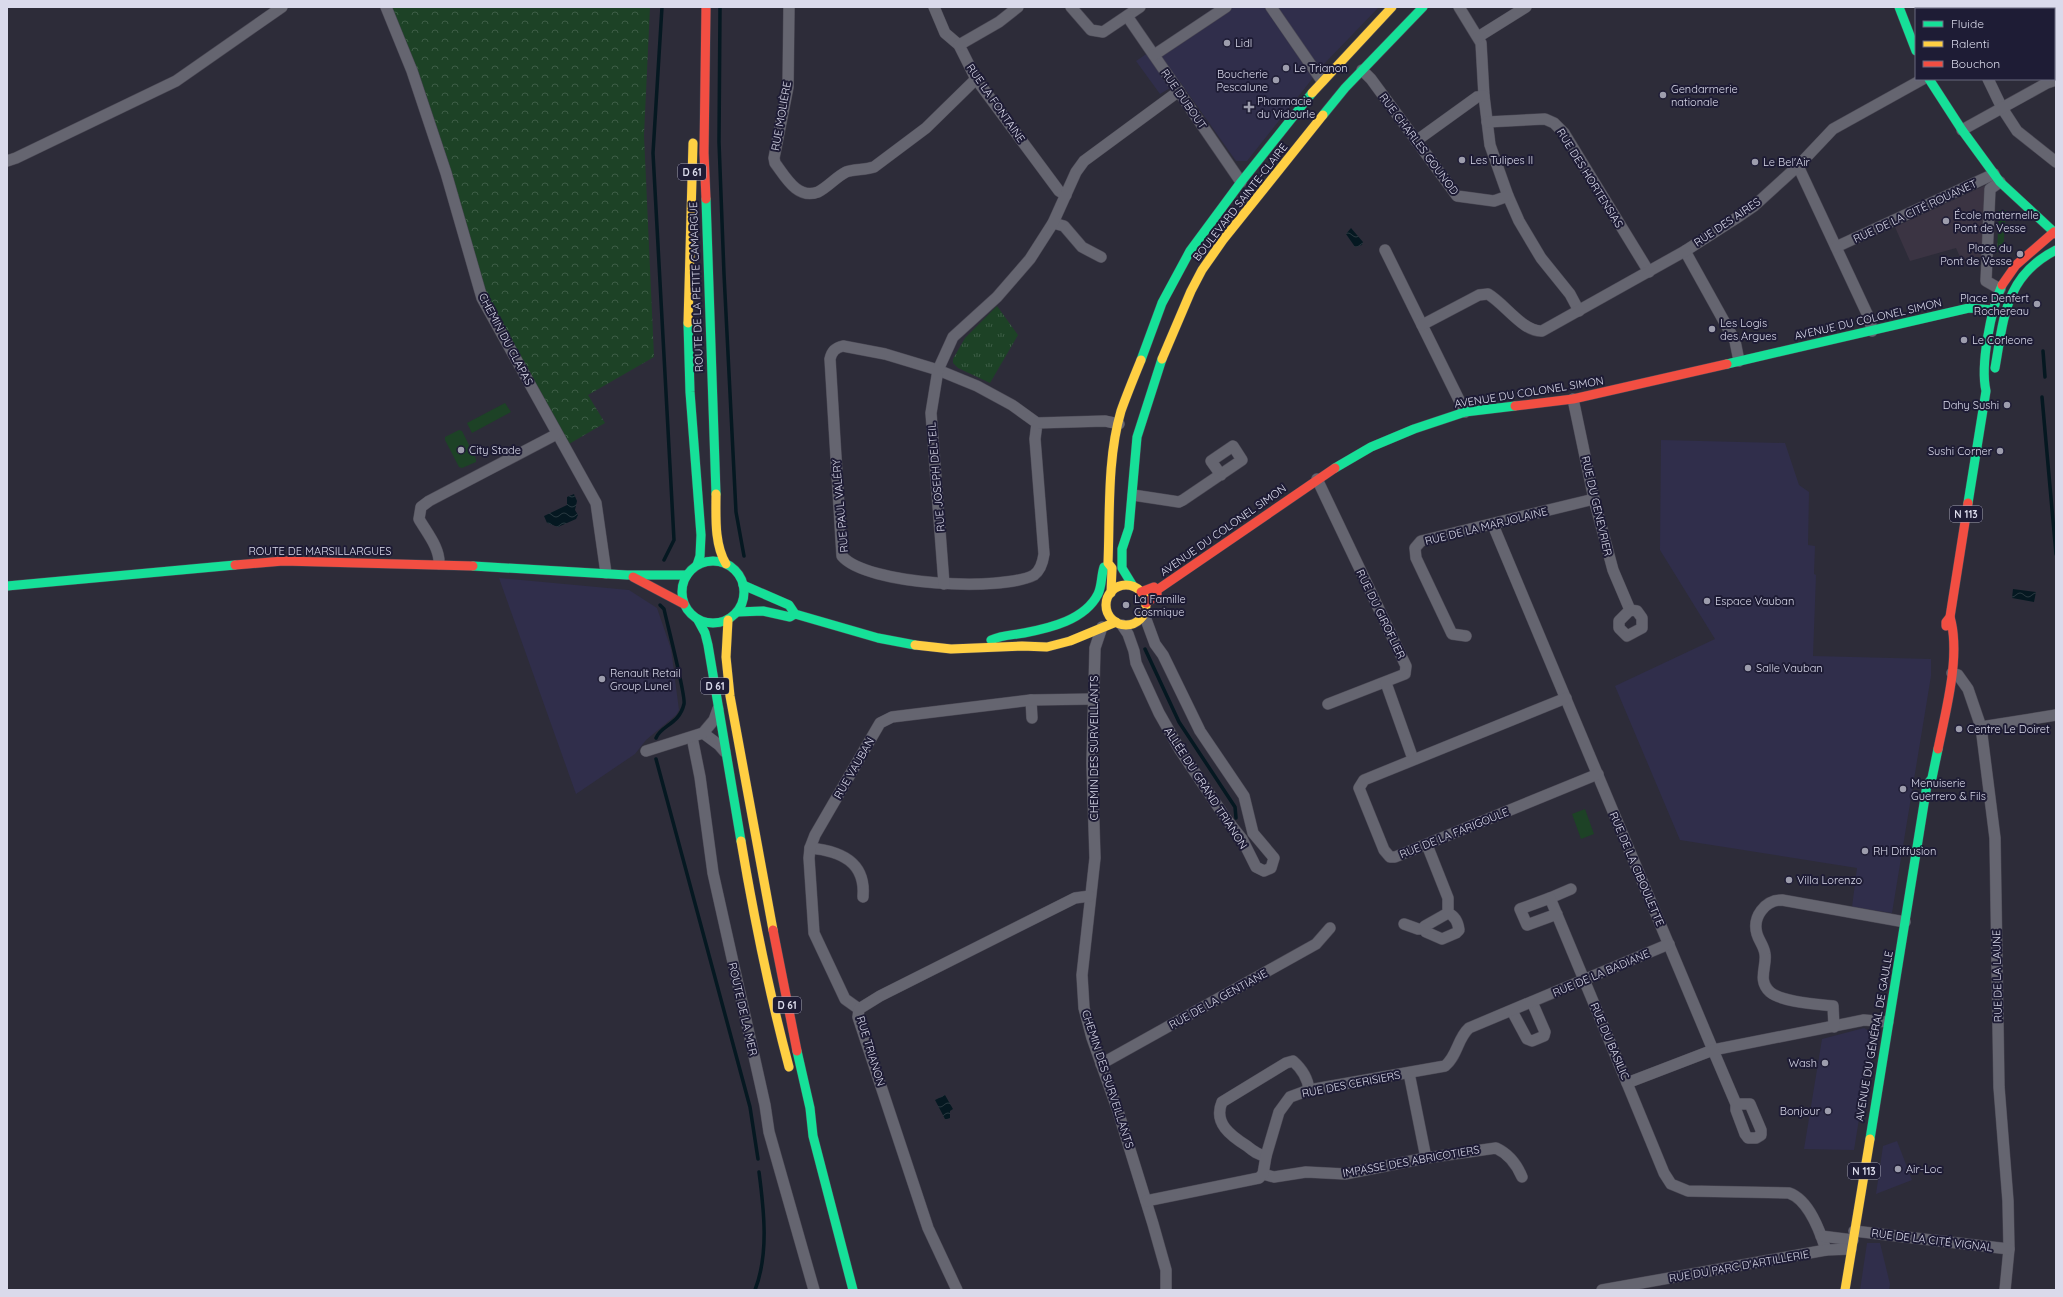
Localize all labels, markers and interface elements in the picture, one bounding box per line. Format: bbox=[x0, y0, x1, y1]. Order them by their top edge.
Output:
legend bbox=[1915, 8, 2055, 80]
text: Fluide bbox=[1951, 16, 1984, 31]
place label: Lidl bbox=[1235, 36, 1252, 50]
text: Ralenti bbox=[1951, 36, 1989, 51]
marker: Lidl bbox=[1222, 38, 1232, 48]
text: Bouchon bbox=[1951, 56, 2000, 71]
street label: RUE LA FONTAINE bbox=[964, 61, 1028, 145]
place label: Le Trianon bbox=[1294, 61, 1348, 75]
marker: Le Trianon bbox=[1281, 63, 1291, 73]
street label: RUE DUBOUT bbox=[1158, 66, 1210, 132]
place label: Boucherie Pescalune bbox=[1217, 67, 1268, 94]
marker: Boucherie Pescalune bbox=[1271, 75, 1281, 85]
street label: RUE MOLIÈRE bbox=[768, 80, 794, 152]
place label: Gendarmerie nationale bbox=[1671, 82, 1738, 109]
street label: RUE CHARLES GOUNOD bbox=[1376, 90, 1462, 198]
marker: Gendarmerie nationale bbox=[1658, 90, 1668, 100]
place label: Pharmacie du Vidourle bbox=[1257, 94, 1315, 121]
marker: Pharmacie du Vidourle bbox=[1244, 102, 1254, 112]
street label: RUE DES HORTENSIAS bbox=[1554, 126, 1626, 230]
street label: BOULEVARD SAINTE-CLAIRE bbox=[1190, 140, 1290, 264]
place label: Les Tulipes II bbox=[1470, 153, 1533, 167]
marker: Les Tulipes II bbox=[1457, 155, 1467, 165]
place label: Le Bel'Air bbox=[1763, 155, 1811, 169]
marker: Le Bel'Air bbox=[1750, 157, 1760, 167]
road number: D 61 bbox=[678, 164, 706, 180]
street label: RUE DE LA CITÉ ROUANET bbox=[1851, 176, 1979, 246]
street label: RUE DES AIRES bbox=[1691, 195, 1763, 249]
street label: ROUTE DE LA PETITE CAMARGUE bbox=[686, 202, 706, 372]
place label: École maternelle Pont de Vesse bbox=[1954, 208, 2039, 235]
marker: École maternelle Pont de Vesse bbox=[1941, 216, 1951, 226]
place label: Place du Pont de Vesse bbox=[1940, 241, 2012, 268]
marker: Place du Pont de Vesse bbox=[2015, 249, 2025, 259]
street label: CHEMIN DU CLAPAS bbox=[476, 290, 536, 388]
place label: Place Denfert Rochereau bbox=[1960, 291, 2029, 318]
street label: AVENUE DU COLONEL SIMON bbox=[1793, 295, 1943, 343]
marker: Place Denfert Rochereau bbox=[2032, 299, 2042, 309]
place label: Les Logis des Argues bbox=[1720, 316, 1777, 343]
marker: Les Logis des Argues bbox=[1707, 324, 1717, 334]
place label: Le Corleone bbox=[1972, 333, 2033, 347]
marker: Le Corleone bbox=[1959, 335, 1969, 345]
street label: AVENUE DU COLONEL SIMON bbox=[1453, 373, 1605, 411]
place label: Dahy Sushi bbox=[1943, 398, 1999, 412]
marker: Dahy Sushi bbox=[2002, 400, 2012, 410]
street label: RUE JOSEPH DELTEIL bbox=[924, 422, 948, 532]
place label: City Stade bbox=[469, 443, 521, 457]
place label: Sushi Corner bbox=[1928, 444, 1993, 458]
marker: City Stade bbox=[456, 445, 466, 455]
marker: Sushi Corner bbox=[1995, 446, 2005, 456]
street label: RUE DU GENEVRIER bbox=[1579, 455, 1615, 557]
street label: RUE PAUL VALÉRY bbox=[829, 459, 851, 553]
street label: AVENUE DU COLONEL SIMON bbox=[1157, 481, 1289, 579]
street label: RUE DE LA MARJOLAINE bbox=[1423, 504, 1549, 548]
road number: N 113 bbox=[1950, 506, 1982, 522]
street label: ROUTE DE MARSILLARGUES bbox=[248, 544, 392, 558]
street label: RUE DU GIROFLIER bbox=[1353, 567, 1409, 661]
place label: La Famille Cosmique bbox=[1134, 592, 1186, 619]
place label: Espace Vauban bbox=[1715, 594, 1794, 608]
marker: Espace Vauban bbox=[1702, 596, 1712, 606]
marker: La Famille Cosmique bbox=[1121, 600, 1131, 610]
place label: Salle Vauban bbox=[1756, 661, 1823, 675]
marker: Salle Vauban bbox=[1743, 663, 1753, 673]
place label: Renault Retail Group Lunel bbox=[610, 666, 681, 693]
marker: Renault Retail Group Lunel bbox=[597, 674, 607, 684]
street label: CHEMIN DES SURVEILLANTS bbox=[1087, 676, 1101, 820]
road number: D 61 bbox=[701, 678, 729, 694]
place label: Centre Le Doiret bbox=[1967, 722, 2050, 736]
street label: ALLÉE DU GRAND TRIANON bbox=[1161, 724, 1251, 852]
marker: Centre Le Doiret bbox=[1954, 724, 1964, 734]
street label: RUE VAUBAN bbox=[831, 735, 877, 801]
place label: Menuiserie Guerrero & Fils bbox=[1911, 776, 1986, 803]
marker: Menuiserie Guerrero & Fils bbox=[1898, 784, 1908, 794]
street label: RUE DE LA FARIGOULE bbox=[1397, 805, 1511, 861]
street label: RUE DE LA CIBOULETTE bbox=[1607, 810, 1667, 928]
place label: RH Diffusion bbox=[1873, 844, 1936, 858]
marker: RH Diffusion bbox=[1860, 846, 1870, 856]
place label: Villa Lorenzo bbox=[1797, 873, 1863, 887]
marker: Villa Lorenzo bbox=[1784, 875, 1794, 885]
street label: RUE DE LA LAUNE bbox=[1989, 930, 2005, 1022]
street label: RUE DE LA BADIANE bbox=[1550, 946, 1652, 1000]
street label: AVENUE DU GÉNÉRAL DE GAULLE bbox=[1852, 950, 1896, 1122]
street label: ROUTE DE LA MER bbox=[725, 961, 761, 1057]
street label: RUE DE LA GENTIANE bbox=[1166, 966, 1270, 1032]
road number: D 61 bbox=[773, 997, 801, 1013]
street label: RUE DU BASILIC bbox=[1588, 1000, 1632, 1082]
street label: CHEMIN DES SURVEILLANTS bbox=[1079, 1008, 1137, 1150]
street label: RUE TRIANON bbox=[854, 1014, 888, 1088]
place label: Wash bbox=[1788, 1056, 1817, 1070]
marker: Wash bbox=[1820, 1058, 1830, 1068]
street label: RUE DES CERISIERS bbox=[1301, 1068, 1401, 1100]
place label: Bonjour bbox=[1780, 1104, 1821, 1118]
marker: Bonjour bbox=[1823, 1106, 1833, 1116]
street label: IMPASSE DES ABRICOTIERS bbox=[1341, 1142, 1481, 1180]
place label: Air-Loc bbox=[1906, 1162, 1942, 1176]
road number: N 113 bbox=[1848, 1163, 1880, 1179]
marker: Air-Loc bbox=[1893, 1164, 1903, 1174]
street label: RUE DE LA CITÉ VIGNAL bbox=[1871, 1226, 1994, 1254]
street label: RUE DU PARC D'ARTILLERIE bbox=[1668, 1247, 1810, 1285]

